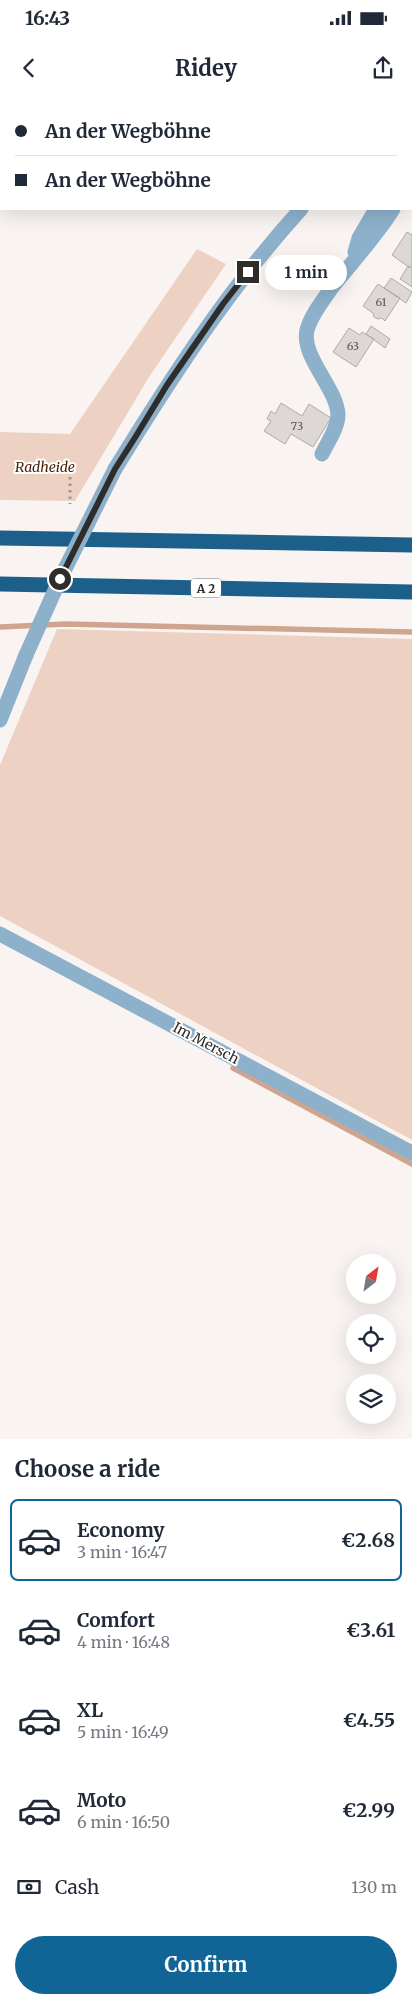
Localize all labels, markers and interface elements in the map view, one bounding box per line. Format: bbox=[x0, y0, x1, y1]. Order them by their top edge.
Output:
text: 16:43 bbox=[25, 6, 70, 30]
icon: back bbox=[15, 54, 43, 82]
text: Ridey bbox=[175, 54, 237, 82]
icon: share bbox=[369, 54, 397, 82]
text: An der Wegböhne bbox=[45, 119, 211, 143]
text: An der Wegböhne bbox=[45, 168, 211, 192]
callout: 1 min bbox=[266, 254, 348, 290]
route end bbox=[237, 261, 259, 283]
text: 1 min bbox=[284, 262, 328, 282]
house number: 61 bbox=[376, 295, 386, 309]
house number: 63 bbox=[347, 339, 359, 353]
house number: 73 bbox=[291, 419, 303, 433]
park label: Radheide bbox=[15, 458, 75, 476]
route start bbox=[49, 568, 71, 590]
road number: A 2 bbox=[191, 578, 221, 598]
street label: Im Mersch bbox=[170, 1018, 242, 1068]
north arrow bbox=[346, 1254, 396, 1304]
map controls bbox=[346, 1254, 396, 1424]
button: locate bbox=[346, 1314, 396, 1364]
button: layers bbox=[346, 1374, 396, 1424]
text: Choose a ride bbox=[15, 1455, 160, 1483]
icon: car bbox=[17, 1518, 62, 1563]
text: Economy bbox=[77, 1518, 165, 1542]
text: €2.68 bbox=[341, 1528, 395, 1552]
text: 3 min · 16:47 bbox=[77, 1542, 167, 1562]
icon: car bbox=[17, 1608, 62, 1653]
text: Comfort bbox=[77, 1608, 155, 1632]
text: €3.61 bbox=[346, 1618, 395, 1642]
text: 4 min · 16:48 bbox=[77, 1632, 170, 1652]
icon: car bbox=[17, 1698, 62, 1743]
text: XL bbox=[77, 1698, 103, 1722]
text: €4.55 bbox=[343, 1708, 395, 1732]
text: 5 min · 16:49 bbox=[77, 1722, 169, 1742]
icon: car bbox=[17, 1788, 62, 1833]
text: Moto bbox=[77, 1788, 126, 1812]
text: €2.99 bbox=[342, 1798, 395, 1822]
text: 6 min · 16:50 bbox=[77, 1812, 170, 1832]
icon: cash bbox=[15, 1873, 43, 1901]
text: Cash bbox=[55, 1875, 99, 1899]
text: 130 m bbox=[351, 1877, 397, 1897]
button: Confirm bbox=[15, 1936, 397, 1994]

